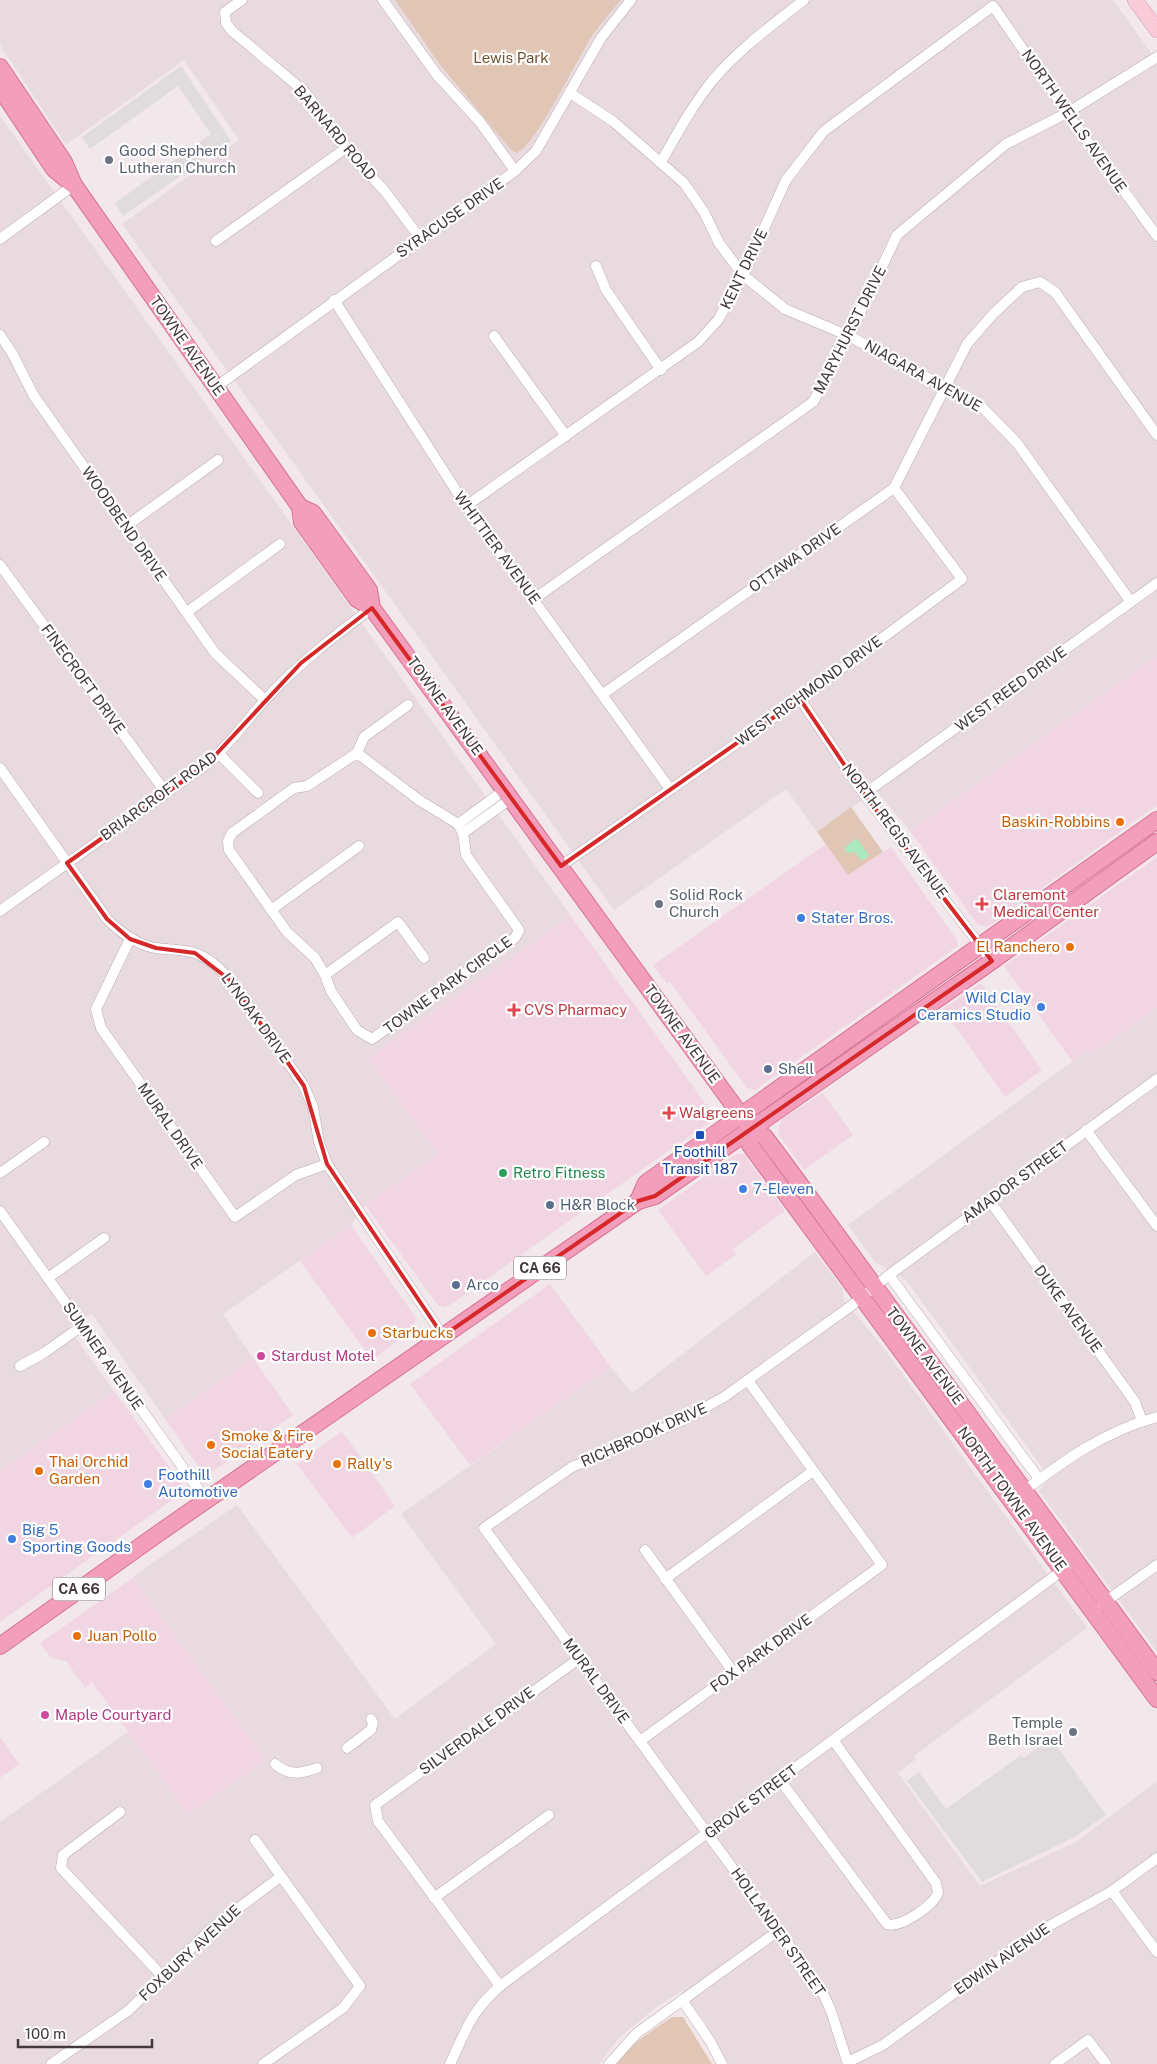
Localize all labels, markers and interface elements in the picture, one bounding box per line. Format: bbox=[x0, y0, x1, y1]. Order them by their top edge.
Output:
street label: NORTH WELLS AVENUE bbox=[1019, 46, 1130, 195]
park label: Lewis Park bbox=[473, 49, 549, 66]
street label: BARNARD ROAD bbox=[291, 82, 380, 184]
place label: Good Shepherd Lutheran Church bbox=[119, 142, 236, 176]
marker: Good Shepherd Lutheran Church bbox=[103, 154, 115, 166]
street label: SYRACUSE DRIVE bbox=[393, 174, 507, 261]
street label: KENT DRIVE bbox=[717, 226, 770, 312]
street label: MARYHURST DRIVE bbox=[810, 263, 889, 397]
street label: TOWNE AVENUE bbox=[147, 293, 228, 399]
street label: NIAGARA AVENUE bbox=[862, 336, 985, 415]
street label: WOODBEND DRIVE bbox=[79, 463, 170, 584]
street label: WHITTIER AVENUE bbox=[451, 488, 544, 607]
street label: OTTAWA DRIVE bbox=[746, 520, 844, 596]
street label: FINECROFT DRIVE bbox=[38, 621, 129, 737]
street label: WEST RICHMOND DRIVE bbox=[732, 632, 885, 749]
street label: WEST REED DRIVE bbox=[952, 643, 1070, 735]
street label: TOWNE AVENUE bbox=[404, 653, 487, 758]
street label: BRIARCROFT ROAD bbox=[97, 748, 220, 844]
street label: NORTH REGIS AVENUE bbox=[839, 760, 952, 901]
place label: Baskin-Robbins bbox=[1001, 813, 1110, 830]
marker: Baskin-Robbins bbox=[1114, 816, 1126, 828]
place label: Solid Rock Church bbox=[669, 886, 743, 920]
place label: Claremont Medical Center bbox=[993, 886, 1099, 920]
marker: Claremont Medical Center bbox=[975, 897, 989, 911]
marker: Solid Rock Church bbox=[653, 898, 665, 910]
place label: Stater Bros. bbox=[811, 909, 893, 926]
marker: Stater Bros. bbox=[795, 912, 807, 924]
street label: TOWNE PARK CIRCLE bbox=[380, 932, 515, 1037]
place label: El Ranchero bbox=[976, 938, 1060, 955]
marker: El Ranchero bbox=[1064, 941, 1076, 953]
street label: LYNOAK DRIVE bbox=[218, 969, 295, 1066]
street label: TOWNE AVENUE bbox=[641, 981, 724, 1086]
place label: Wild Clay Ceramics Studio bbox=[917, 989, 1031, 1023]
place label: CVS Pharmacy bbox=[524, 1001, 627, 1018]
marker: Wild Clay Ceramics Studio bbox=[1035, 1001, 1047, 1013]
marker: CVS Pharmacy bbox=[508, 1004, 520, 1016]
place label: Shell bbox=[778, 1060, 814, 1077]
marker: Shell bbox=[762, 1063, 774, 1075]
street label: MURAL DRIVE bbox=[134, 1079, 206, 1172]
place label: Walgreens bbox=[679, 1104, 754, 1121]
marker: Walgreens bbox=[663, 1107, 675, 1119]
marker: Foothill Transit 187 bbox=[694, 1129, 706, 1141]
street label: AMADOR STREET bbox=[959, 1137, 1071, 1226]
place label: Foothill Transit 187 bbox=[662, 1143, 738, 1177]
place label: Retro Fitness bbox=[513, 1164, 605, 1181]
marker: Retro Fitness bbox=[497, 1167, 509, 1179]
place label: 7-Eleven bbox=[753, 1180, 814, 1197]
marker: 7-Eleven bbox=[737, 1183, 749, 1195]
place label: H&R Block bbox=[560, 1196, 635, 1213]
marker: H&R Block bbox=[544, 1199, 556, 1211]
road number: CA 66 bbox=[514, 1256, 566, 1280]
street label: DUKE AVENUE bbox=[1031, 1262, 1106, 1356]
place label: Arco bbox=[466, 1276, 499, 1293]
marker: Arco bbox=[450, 1279, 462, 1291]
street label: SUMNER AVENUE bbox=[60, 1298, 147, 1413]
street label: TOWNE AVENUE bbox=[883, 1304, 968, 1408]
place label: Starbucks bbox=[382, 1324, 453, 1341]
marker: Starbucks bbox=[366, 1327, 378, 1339]
place label: Stardust Motel bbox=[271, 1347, 375, 1364]
marker: Stardust Motel bbox=[255, 1350, 267, 1362]
street label: RICHBROOK DRIVE bbox=[578, 1399, 710, 1470]
street label: NORTH TOWNE AVENUE bbox=[954, 1423, 1070, 1574]
place label: Smoke & Fire Social Eatery bbox=[221, 1427, 314, 1461]
marker: Smoke & Fire Social Eatery bbox=[205, 1439, 217, 1451]
place label: Thai Orchid Garden bbox=[49, 1453, 128, 1487]
place label: Rally's bbox=[347, 1455, 392, 1472]
marker: Rally's bbox=[331, 1458, 343, 1470]
marker: Thai Orchid Garden bbox=[33, 1465, 45, 1477]
place label: Foothill Automotive bbox=[158, 1466, 238, 1500]
marker: Foothill Automotive bbox=[142, 1478, 154, 1490]
place label: Big 5 Sporting Goods bbox=[22, 1521, 131, 1555]
marker: Big 5 Sporting Goods bbox=[6, 1533, 18, 1545]
road number: CA 66 bbox=[53, 1578, 105, 1600]
street label: FOX PARK DRIVE bbox=[707, 1610, 815, 1695]
place label: Juan Pollo bbox=[87, 1627, 157, 1644]
marker: Juan Pollo bbox=[71, 1630, 83, 1642]
street label: MURAL DRIVE bbox=[560, 1635, 633, 1727]
street label: SILVERDALE DRIVE bbox=[416, 1683, 538, 1778]
place label: Maple Courtyard bbox=[55, 1706, 172, 1723]
marker: Maple Courtyard bbox=[39, 1709, 51, 1721]
place label: Temple Beth Israel bbox=[988, 1714, 1063, 1748]
marker: Temple Beth Israel bbox=[1067, 1726, 1079, 1738]
street label: GROVE STREET bbox=[701, 1761, 800, 1842]
street label: HOLLANDER STREET bbox=[728, 1864, 829, 1999]
street label: FOXBURY AVENUE bbox=[135, 1901, 244, 2004]
street label: EDWIN AVENUE bbox=[951, 1919, 1053, 1998]
scale bar bbox=[18, 2016, 151, 2048]
text: 100 m bbox=[25, 2025, 66, 2042]

